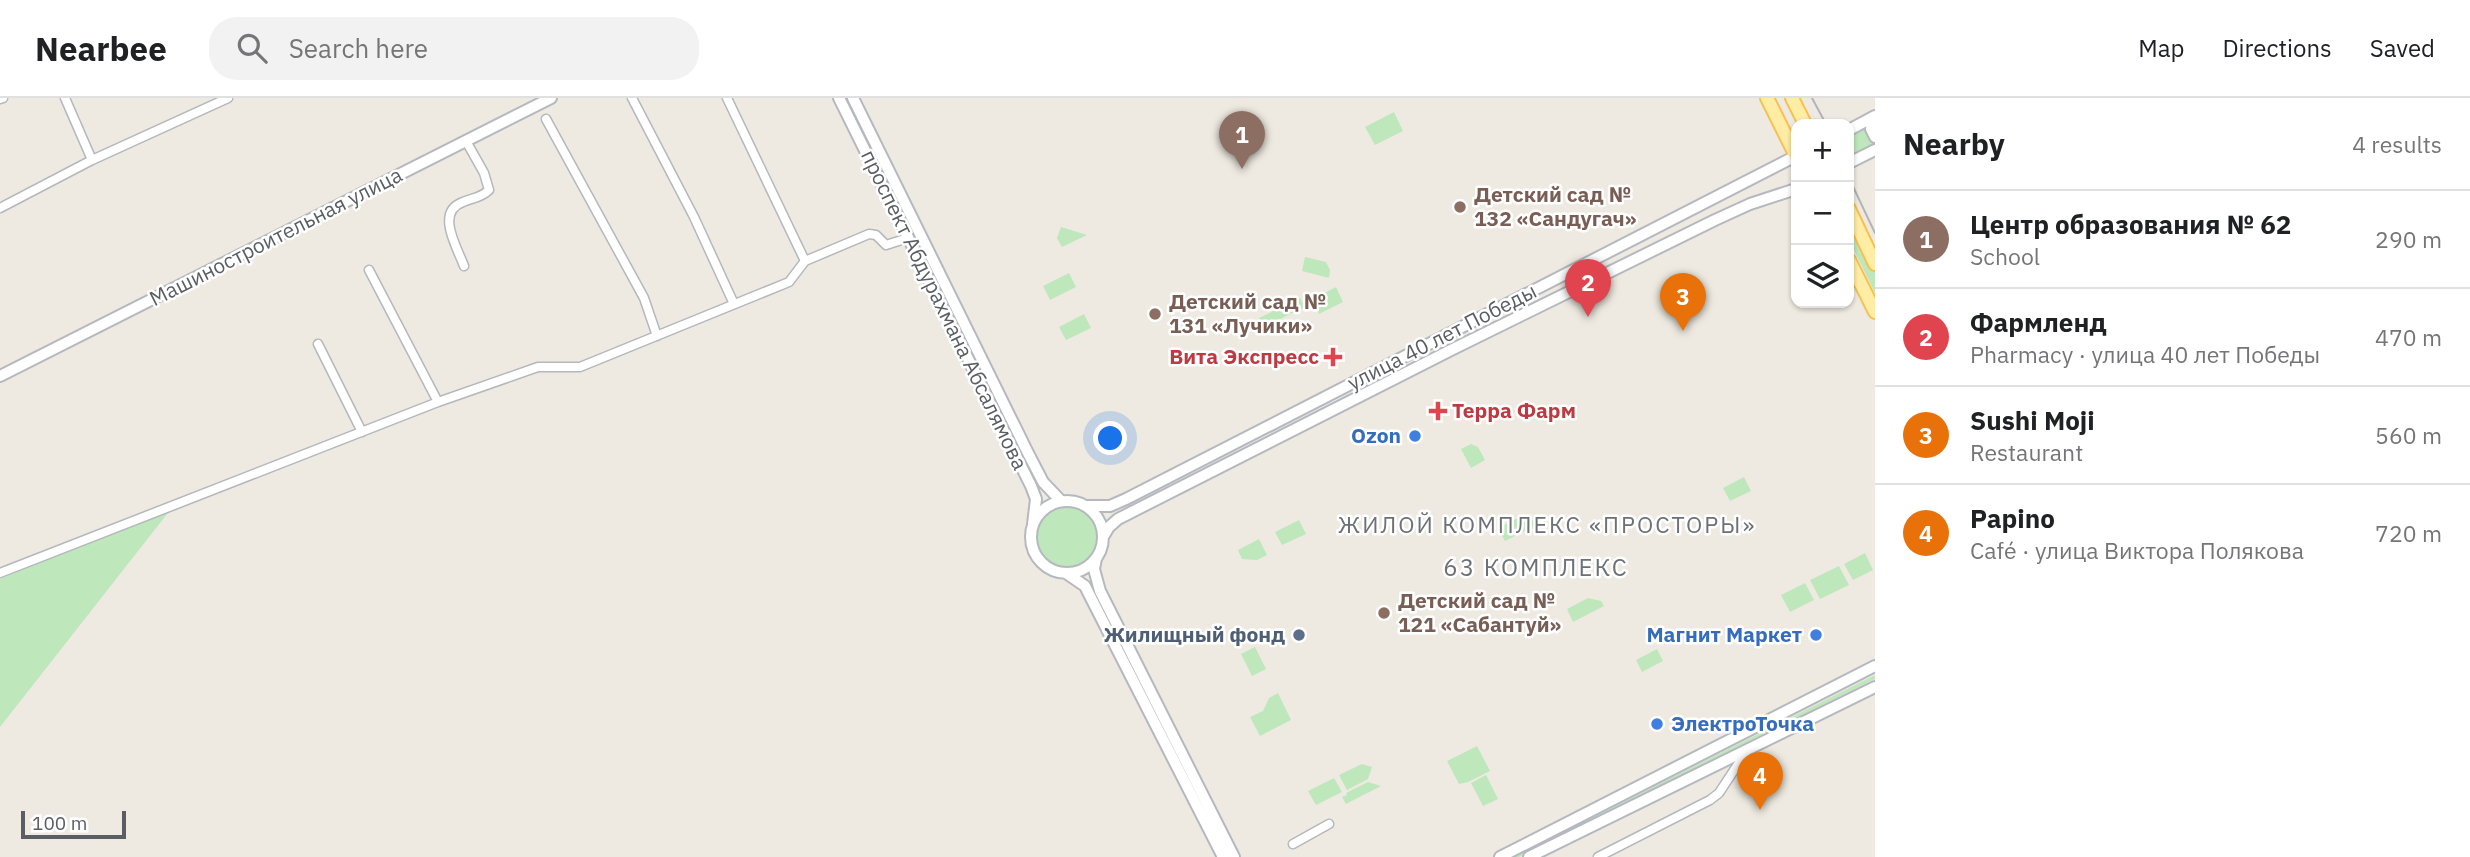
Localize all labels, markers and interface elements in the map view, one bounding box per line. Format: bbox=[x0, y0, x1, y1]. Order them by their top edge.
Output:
search box bbox=[209, 17, 699, 80]
text: Nearbee bbox=[35, 27, 167, 70]
icon: search bbox=[233, 29, 271, 67]
text: Search here bbox=[289, 31, 428, 65]
text: Map bbox=[2138, 32, 2184, 64]
text: Directions bbox=[2222, 32, 2332, 64]
text: Saved bbox=[2370, 32, 2435, 64]
pin: 1 bbox=[1219, 111, 1265, 169]
map controls bbox=[1791, 119, 1854, 308]
button: + bbox=[1791, 119, 1854, 182]
text: Nearby bbox=[1903, 124, 2005, 163]
text: 4 results bbox=[2352, 129, 2442, 159]
street label: проспект Абдурахмана Абсалямова bbox=[855, 145, 1035, 474]
street label: Машиностроительная улица bbox=[144, 160, 407, 312]
place label: Детский сад № 132 «Сандугач» bbox=[1474, 180, 1636, 232]
button: − bbox=[1791, 182, 1854, 245]
marker: Детский сад № 132 «Сандугач» bbox=[1452, 199, 1468, 215]
text: Центр образования № 62 bbox=[1970, 207, 2291, 241]
text: 1 bbox=[1919, 224, 1933, 254]
text: 290 m bbox=[2375, 224, 2442, 254]
text: School bbox=[1970, 241, 2040, 271]
button: layers bbox=[1791, 245, 1854, 308]
pin: 2 bbox=[1565, 259, 1611, 317]
pin: 3 bbox=[1660, 273, 1706, 331]
street label: улица 40 лет Победы bbox=[1342, 276, 1541, 396]
place label: Детский сад № 131 «Лучики» bbox=[1169, 287, 1326, 339]
text: Фармленд bbox=[1970, 305, 2107, 339]
marker: Детский сад № 131 «Лучики» bbox=[1147, 306, 1163, 322]
text: 2 bbox=[1919, 322, 1933, 352]
text: 470 m bbox=[2375, 322, 2442, 352]
text: Pharmacy · улица 40 лет Победы bbox=[1970, 339, 2320, 369]
place label: Вита Экспресс bbox=[1169, 342, 1319, 370]
marker: Вита Экспресс bbox=[1325, 349, 1341, 365]
place label: Терра Фарм bbox=[1452, 396, 1576, 424]
marker: Терра Фарм bbox=[1430, 403, 1446, 419]
text: Sushi Moji bbox=[1970, 403, 2095, 437]
text: 3 bbox=[1919, 420, 1933, 450]
text: 560 m bbox=[2375, 420, 2442, 450]
your location bbox=[1093, 421, 1127, 455]
place label: Ozon bbox=[1351, 421, 1401, 449]
marker: Ozon bbox=[1407, 428, 1423, 444]
text: Restaurant bbox=[1970, 437, 2083, 467]
text: Papino bbox=[1970, 501, 2055, 535]
district label: ЖИЛОЙ КОМПЛЕКС «ПРОСТОРЫ» bbox=[1338, 509, 1756, 539]
text: 4 bbox=[1919, 518, 1933, 548]
text: 720 m bbox=[2375, 518, 2442, 548]
text: Café · улица Виктора Полякова bbox=[1970, 535, 2304, 565]
district label: 63 КОМПЛЕКС bbox=[1443, 551, 1629, 583]
place label: Детский сад № 121 «Сабантуй» bbox=[1398, 586, 1561, 638]
marker: Детский сад № 121 «Сабантуй» bbox=[1376, 605, 1392, 621]
place label: Жилищный фонд bbox=[1104, 620, 1285, 648]
place label: Магнит Маркет bbox=[1646, 620, 1802, 648]
marker: Жилищный фонд bbox=[1291, 627, 1307, 643]
marker: Магнит Маркет bbox=[1808, 627, 1824, 643]
place label: ЭлектроТочка bbox=[1671, 709, 1814, 737]
marker: ЭлектроТочка bbox=[1649, 716, 1665, 732]
pin: 4 bbox=[1737, 752, 1783, 810]
scale bar bbox=[21, 808, 126, 840]
text: 100 m bbox=[32, 811, 87, 835]

